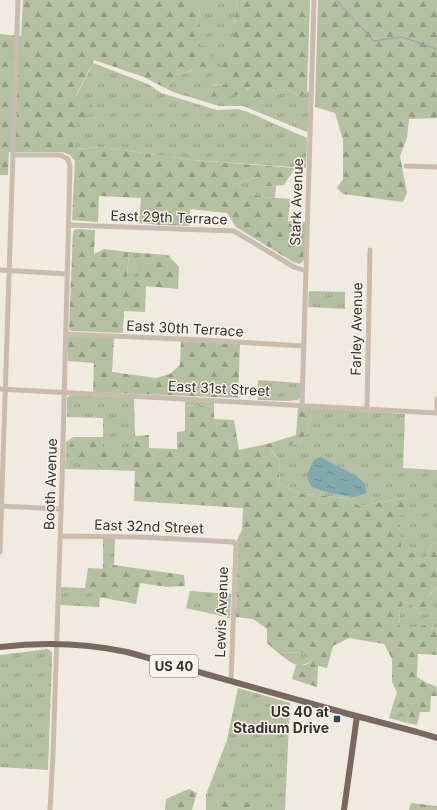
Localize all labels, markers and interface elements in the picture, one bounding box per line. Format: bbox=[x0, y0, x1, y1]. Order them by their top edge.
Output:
street label: Stark Avenue bbox=[286, 158, 306, 246]
street label: East 29th Terrace bbox=[110, 206, 228, 228]
street label: Farley Avenue bbox=[347, 282, 365, 376]
street label: East 30th Terrace bbox=[126, 316, 244, 340]
street label: East 31st Street bbox=[168, 377, 271, 399]
street label: Booth Avenue bbox=[40, 438, 60, 530]
street label: East 32nd Street bbox=[94, 516, 205, 536]
street label: Lewis Avenue bbox=[211, 566, 231, 658]
road number: US 40 bbox=[150, 655, 198, 677]
place label: US 40 at Stadium Drive bbox=[233, 703, 329, 736]
marker: US 40 at Stadium Drive bbox=[332, 714, 342, 724]

